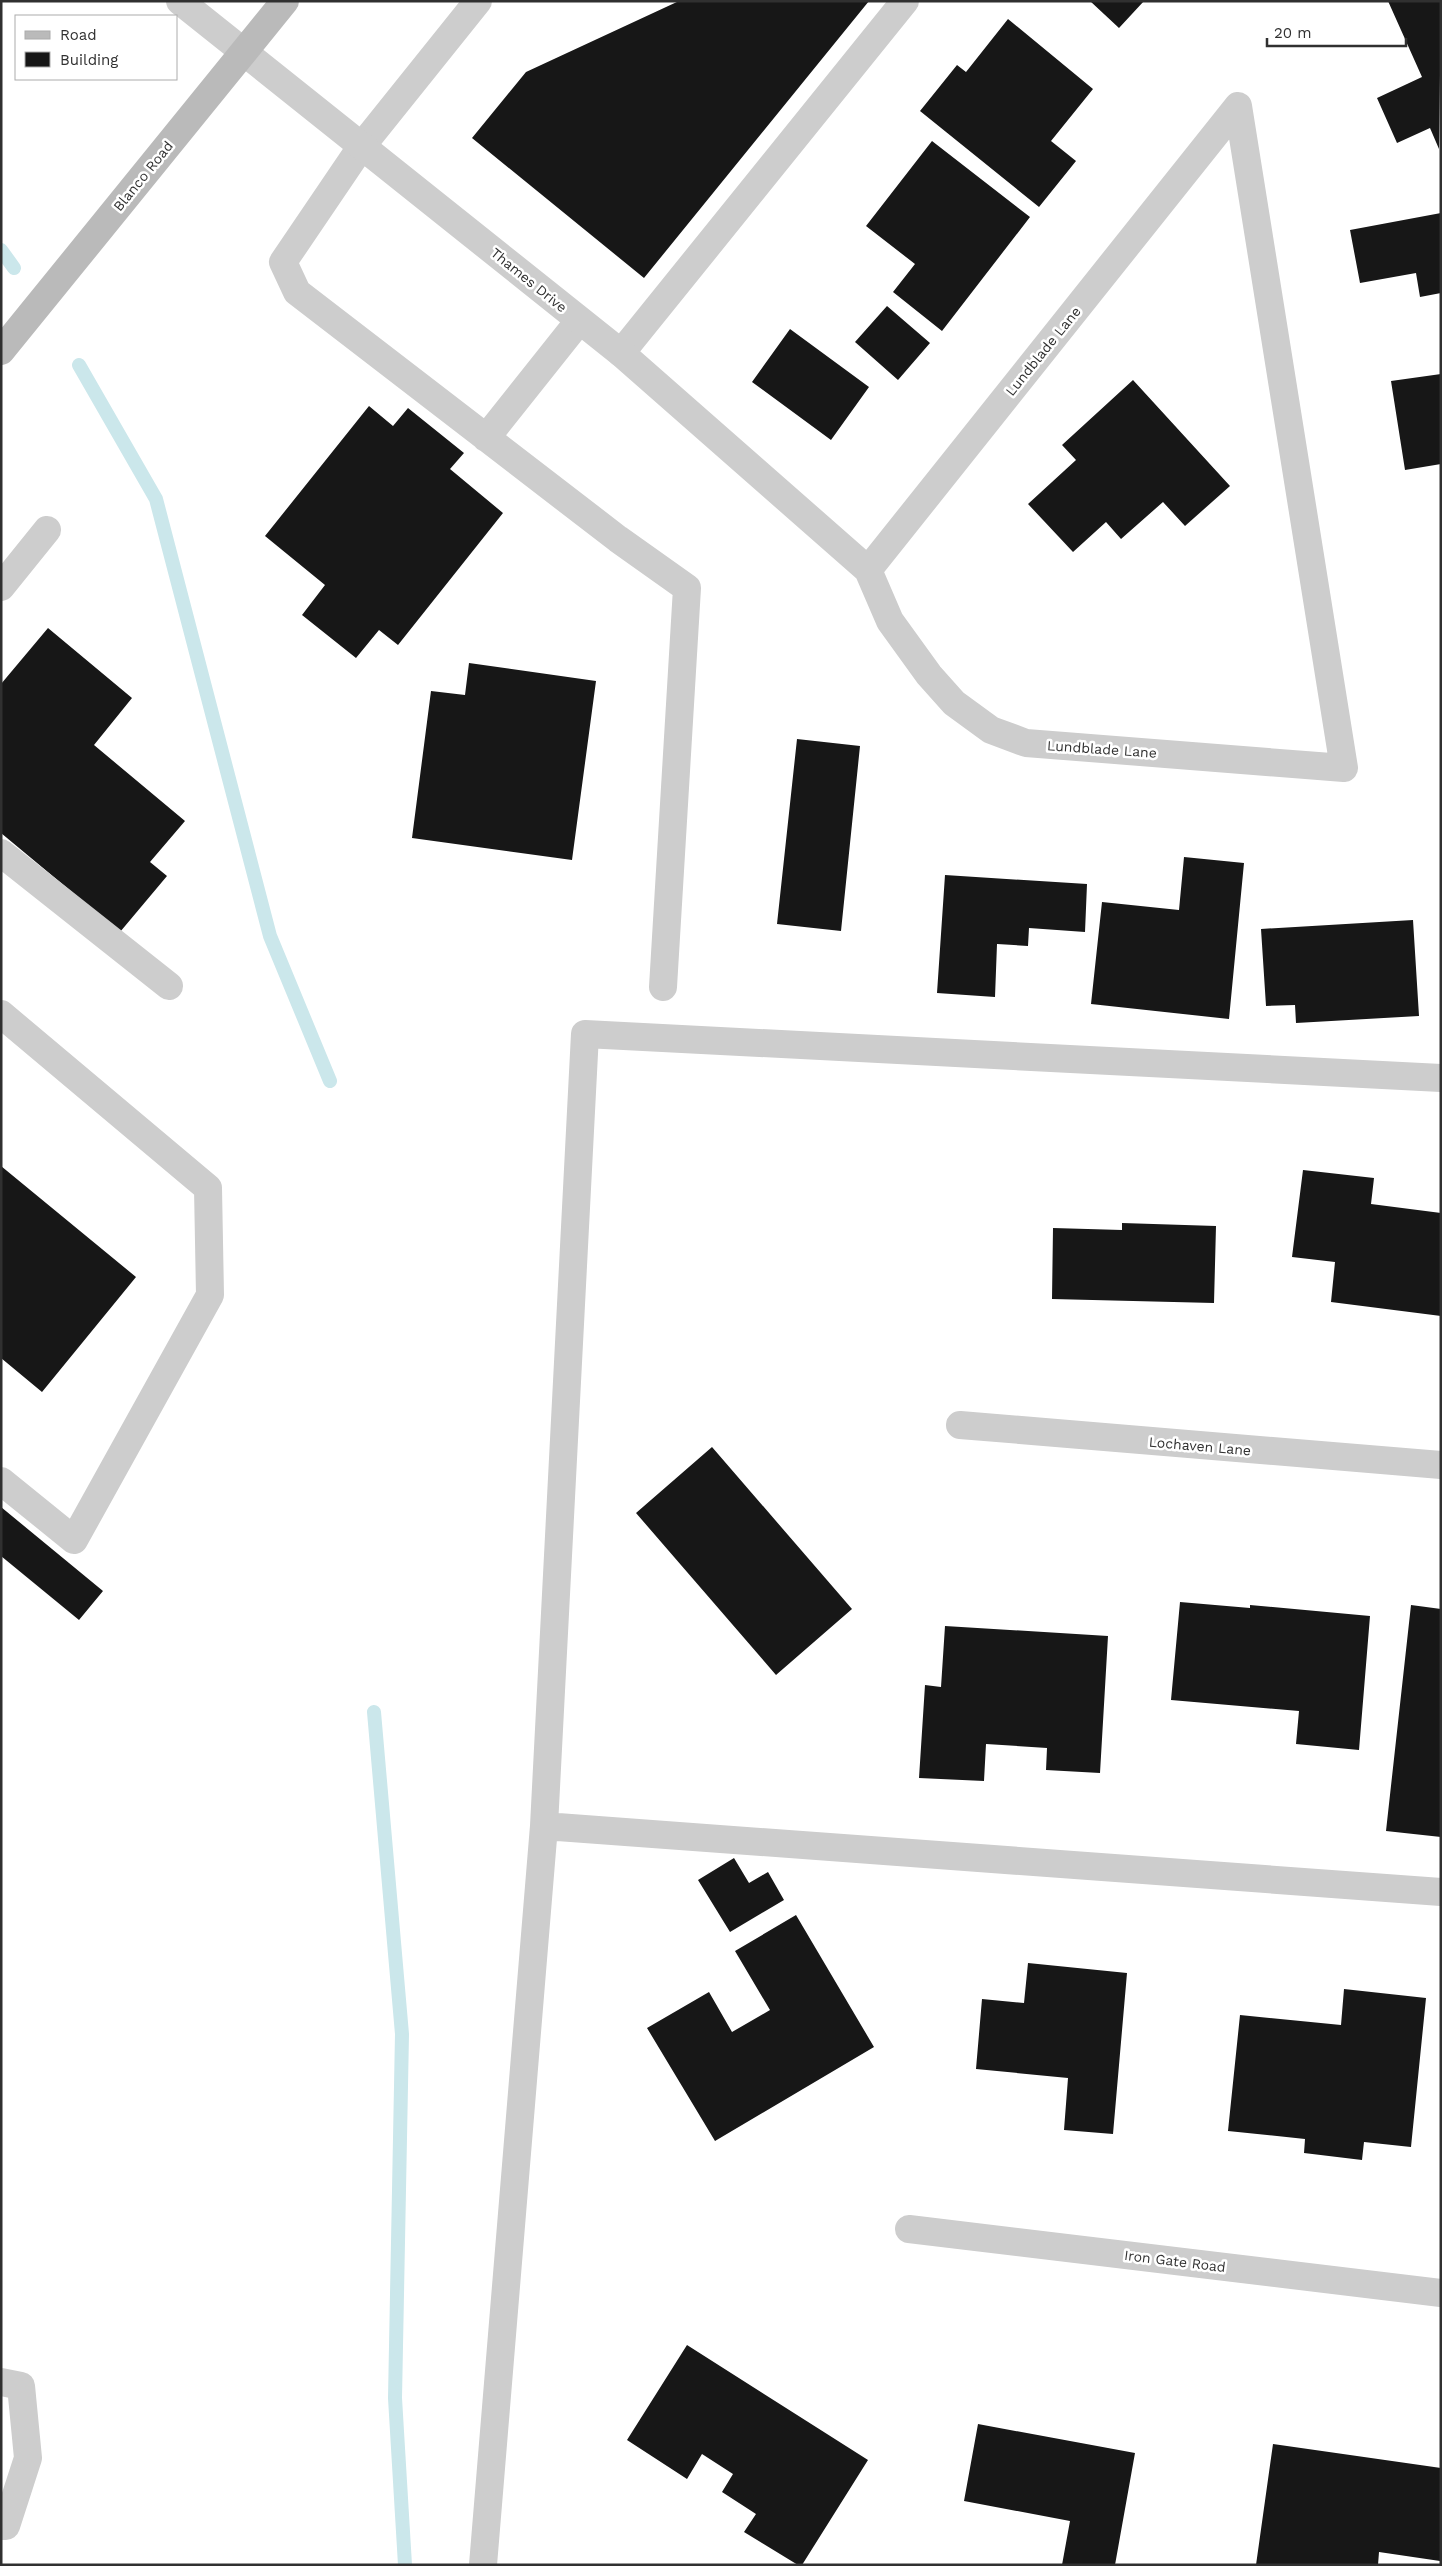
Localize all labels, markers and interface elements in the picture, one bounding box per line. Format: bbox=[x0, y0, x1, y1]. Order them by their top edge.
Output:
legend bbox=[15, 15, 178, 80]
scale bar bbox=[1267, 15, 1406, 47]
text: 20 m bbox=[1274, 24, 1312, 42]
text: Road bbox=[60, 26, 97, 44]
text: Building bbox=[60, 51, 118, 69]
street label: Blanco Road bbox=[110, 138, 176, 214]
street label: Thames Drive bbox=[488, 244, 570, 316]
street label: Lundblade Lane bbox=[1002, 303, 1084, 399]
street label: Lundblade Lane bbox=[1047, 737, 1157, 761]
street label: Lochaven Lane bbox=[1148, 1434, 1252, 1458]
street label: Iron Gate Road bbox=[1123, 2247, 1227, 2275]

